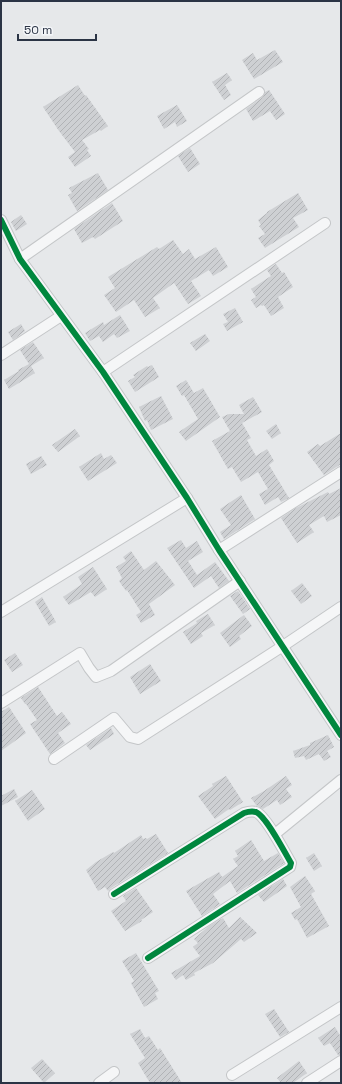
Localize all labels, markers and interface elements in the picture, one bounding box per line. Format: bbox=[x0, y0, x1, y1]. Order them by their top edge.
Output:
scale bar bbox=[18, 16, 96, 42]
text: 50 m bbox=[24, 22, 52, 38]

